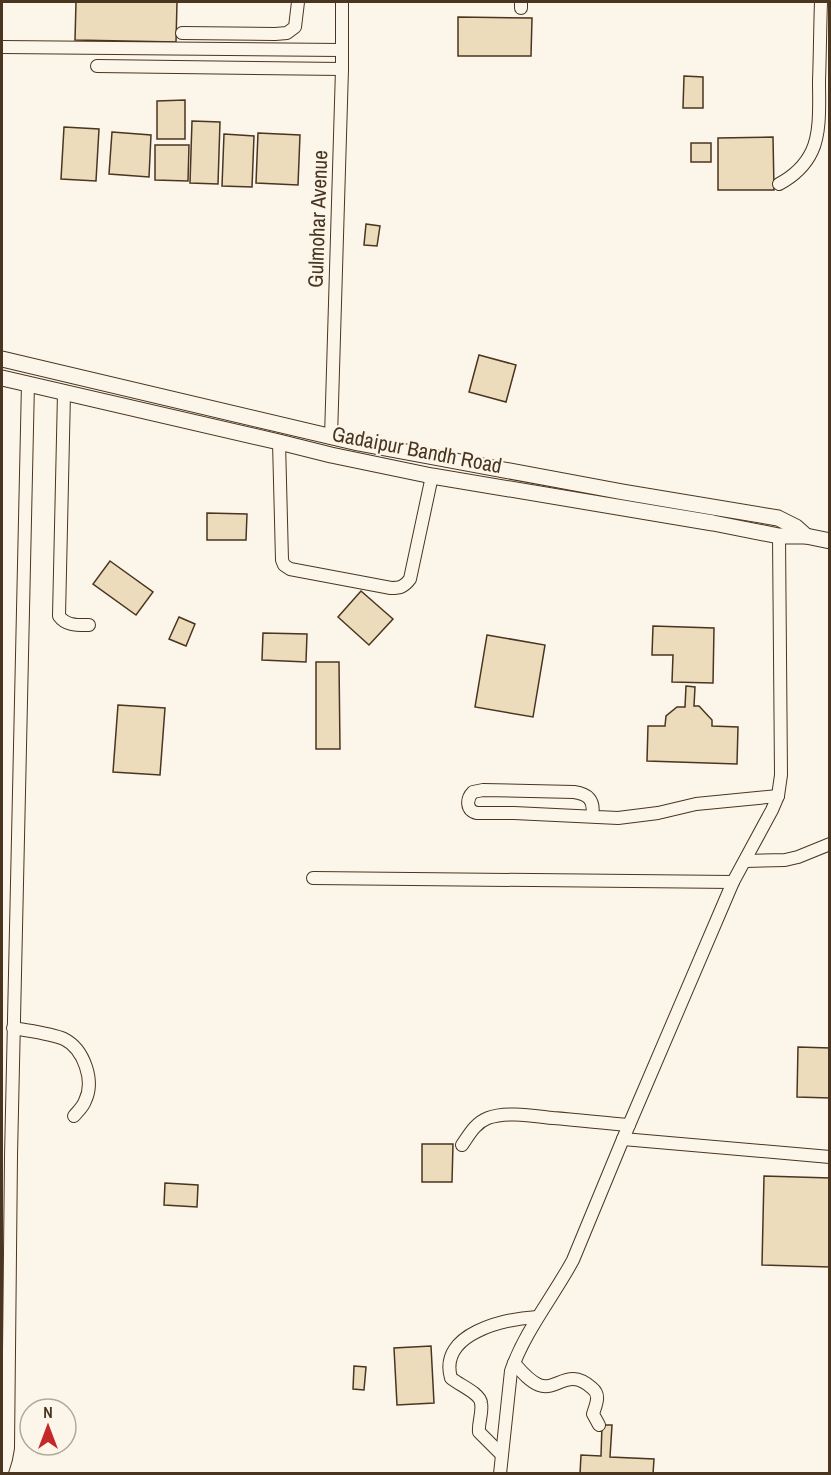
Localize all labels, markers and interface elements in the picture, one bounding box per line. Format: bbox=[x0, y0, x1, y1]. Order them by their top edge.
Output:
street label: Gulmohar Avenue bbox=[301, 150, 334, 288]
street label: Gadaipur Bandh Road bbox=[330, 419, 504, 480]
north arrow bbox=[18, 1397, 78, 1457]
text: N bbox=[43, 1401, 53, 1423]

